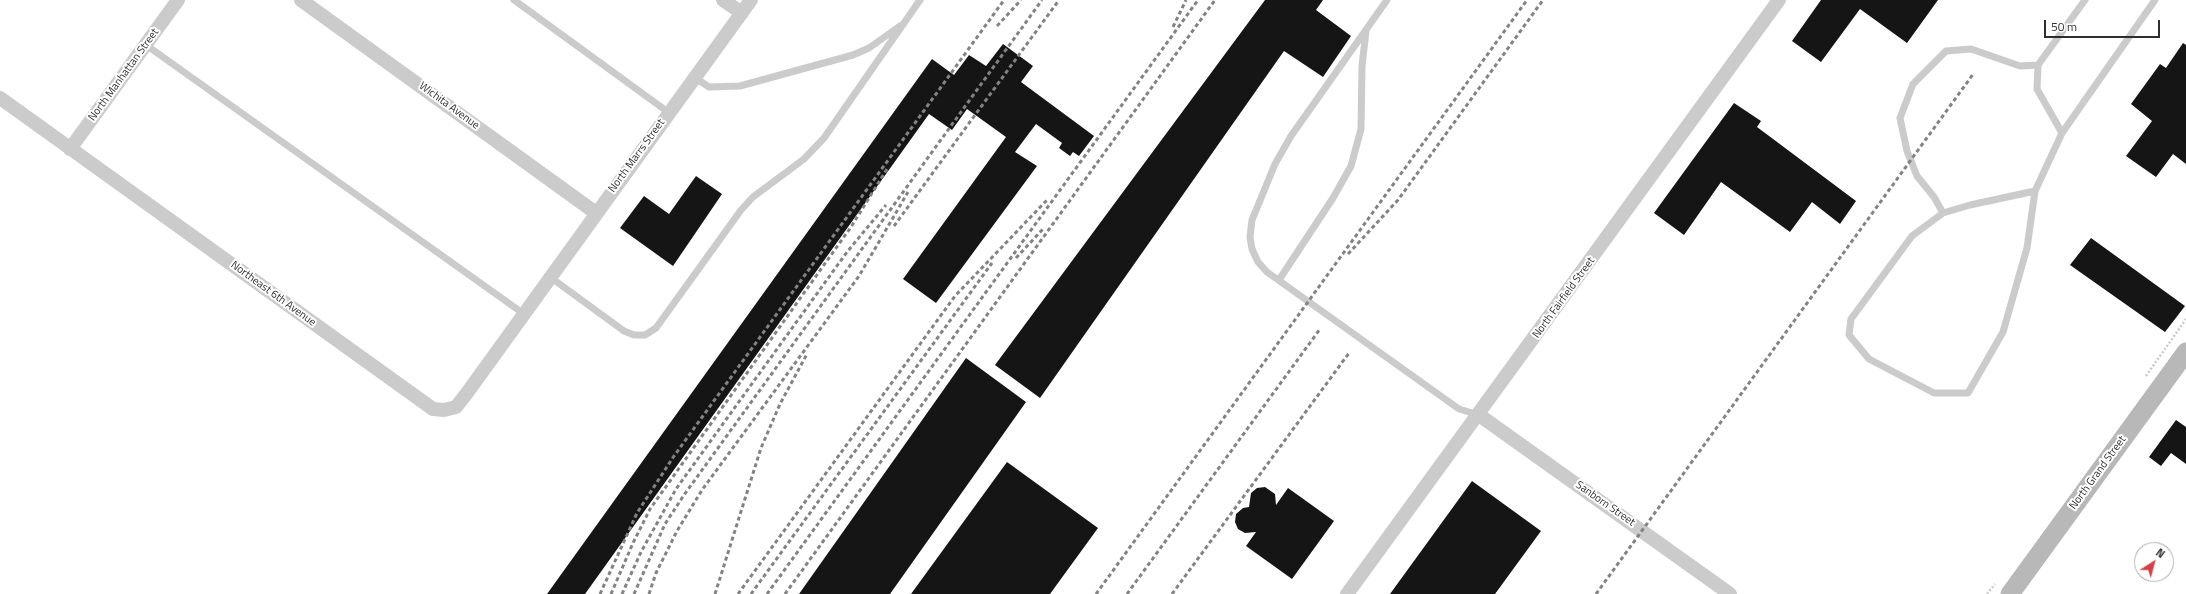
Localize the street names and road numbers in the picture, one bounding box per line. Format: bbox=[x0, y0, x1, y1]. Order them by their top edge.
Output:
street label: North Manhattan Street bbox=[86, 26, 162, 124]
street label: Wichita Avenue bbox=[416, 80, 482, 132]
street label: North Marrs Street bbox=[606, 117, 668, 195]
street label: North Fairfield Street bbox=[1530, 255, 1598, 341]
street label: Northeast 6th Avenue bbox=[228, 259, 318, 329]
street label: North Grand Street bbox=[2067, 434, 2129, 512]
street label: Sanborn Street bbox=[1573, 479, 1637, 529]

